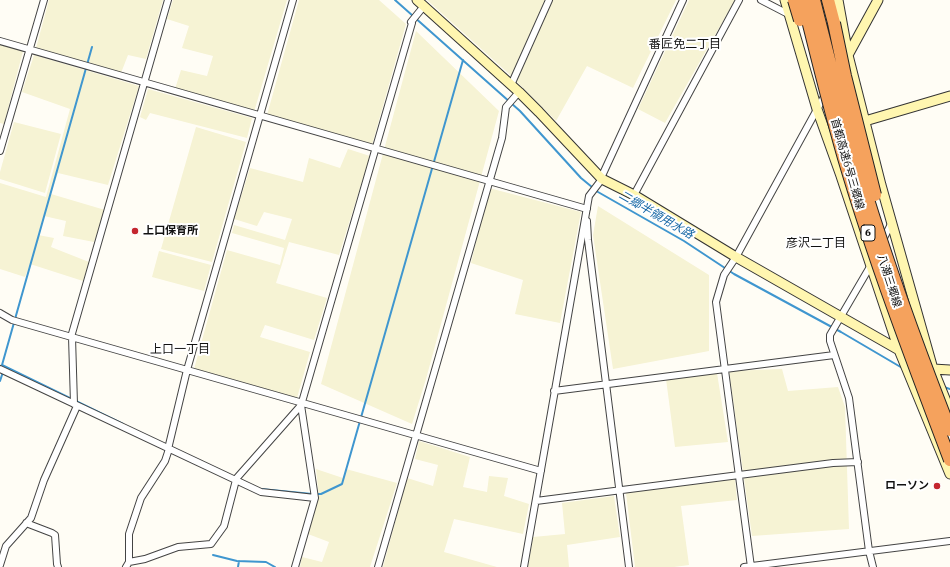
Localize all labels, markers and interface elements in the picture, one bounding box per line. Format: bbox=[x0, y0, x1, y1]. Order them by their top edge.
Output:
district label: 番匠免二丁目 bbox=[649, 38, 721, 52]
street label: 首都高速6号三郷線 bbox=[828, 117, 866, 211]
water label: 二郷半領用水路 bbox=[616, 188, 696, 242]
place label: 上口保育所 bbox=[143, 224, 198, 238]
road number: 6 bbox=[861, 225, 875, 241]
marker: 上口保育所 bbox=[130, 226, 140, 236]
district label: 彦沢二丁目 bbox=[786, 237, 846, 251]
street label: 八潮三郷線 bbox=[874, 253, 904, 309]
district label: 上口一丁目 bbox=[150, 343, 210, 357]
place label: ローソン bbox=[885, 479, 929, 493]
marker: ローソン bbox=[932, 481, 942, 491]

